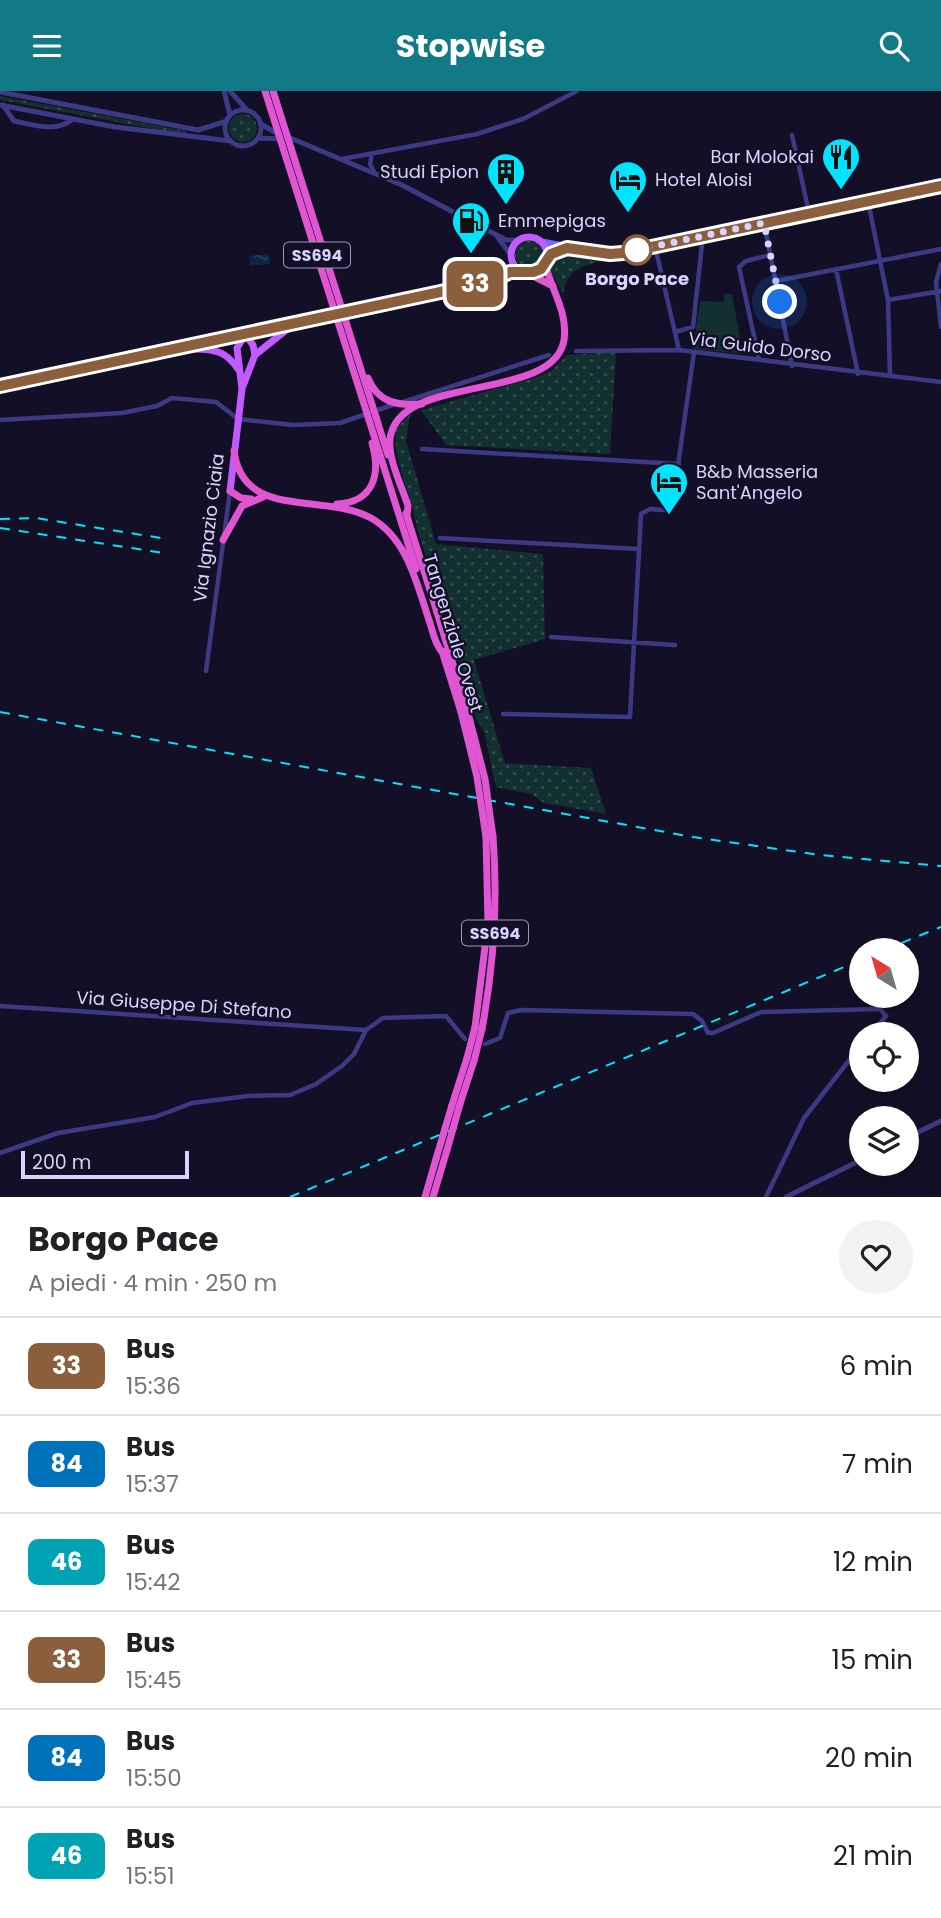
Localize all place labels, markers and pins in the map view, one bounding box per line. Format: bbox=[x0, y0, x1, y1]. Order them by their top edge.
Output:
restaurant icon: Bar Molokai bbox=[820, 136, 862, 191]
place label: Bar Molokai bbox=[710, 144, 814, 169]
building icon: Studi Epion bbox=[485, 151, 527, 206]
place label: Studi Epion bbox=[380, 159, 479, 184]
hotel icon: Hotel Aloisi bbox=[607, 159, 649, 214]
place label: Hotel Aloisi bbox=[655, 167, 752, 192]
fuel station icon: Emmepigas bbox=[450, 200, 492, 255]
place label: Emmepigas bbox=[498, 208, 606, 233]
marker: Borgo Pace bbox=[622, 235, 652, 265]
place label: Borgo Pace bbox=[585, 266, 689, 291]
place label: B&b Masseria Sant'Angelo bbox=[696, 459, 818, 505]
hotel icon: B&b Masseria Sant'Angelo bbox=[648, 461, 690, 516]

